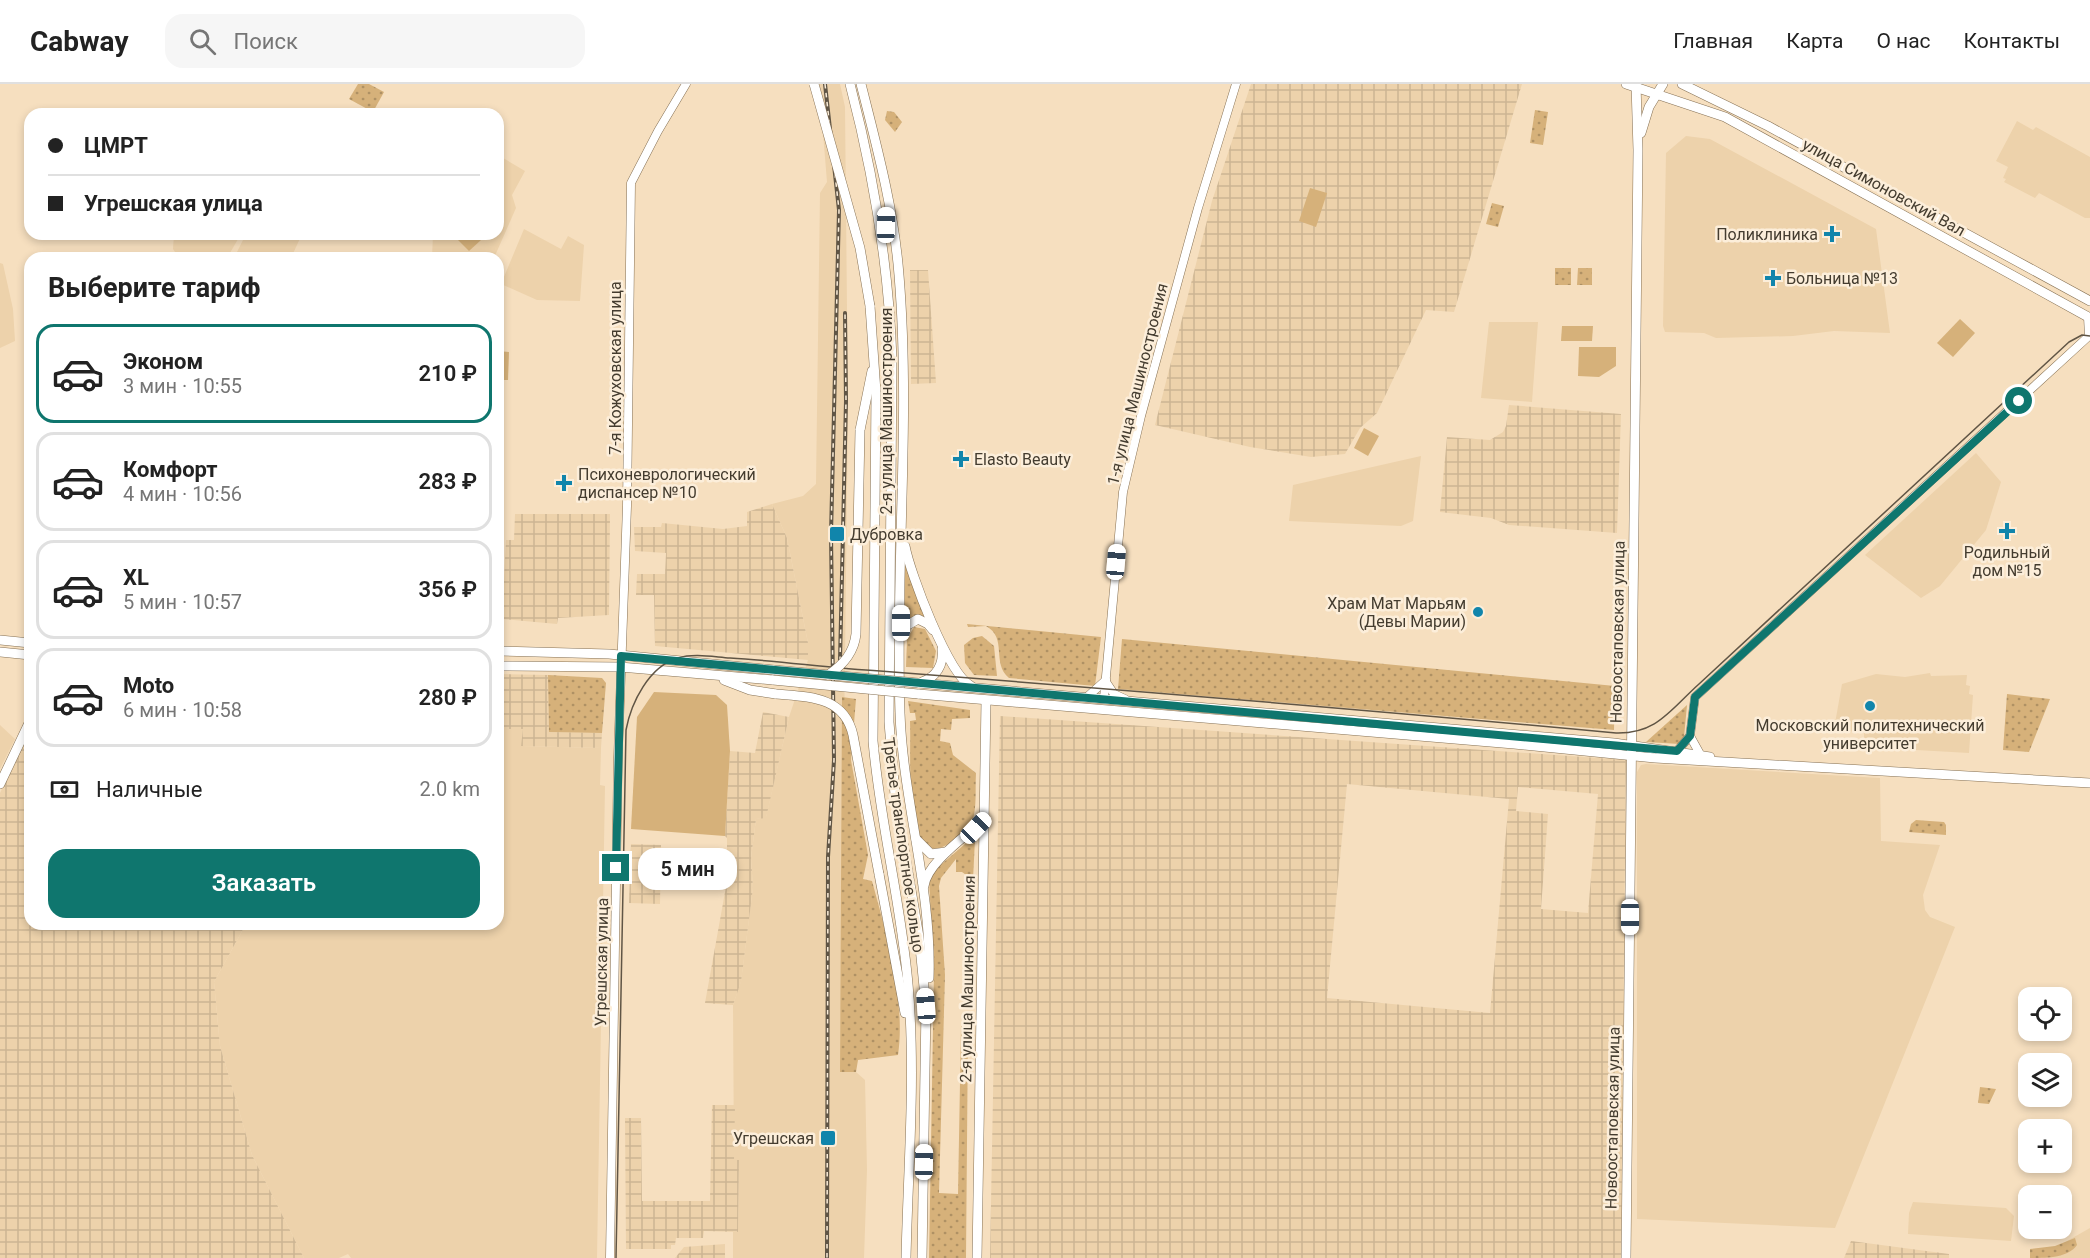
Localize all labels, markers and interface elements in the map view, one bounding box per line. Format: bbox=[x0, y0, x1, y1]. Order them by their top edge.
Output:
search box bbox=[165, 14, 585, 68]
text: Cabway bbox=[30, 25, 129, 58]
icon: search bbox=[186, 25, 219, 58]
text: Поиск bbox=[234, 29, 298, 54]
text: Главная bbox=[1673, 29, 1753, 53]
text: Карта bbox=[1786, 29, 1843, 53]
text: О нас bbox=[1876, 29, 1931, 53]
text: Контакты bbox=[1964, 29, 2060, 53]
text: ЦМРТ bbox=[84, 133, 148, 158]
street label: улица Симоновский Вал bbox=[1799, 135, 1969, 240]
text: Угрешская улица bbox=[84, 191, 263, 216]
car bbox=[877, 207, 895, 243]
place label: Поликлиника bbox=[1716, 225, 1818, 244]
marker: Поликлиника bbox=[1823, 225, 1841, 243]
marker: Больница №13 bbox=[1764, 269, 1782, 287]
place label: Больница №13 bbox=[1786, 269, 1898, 288]
text: Выберите тариф bbox=[48, 272, 260, 304]
street label: 7-я Кожуховская улица bbox=[606, 281, 625, 455]
street label: 1-я улица Машиностроения bbox=[1103, 281, 1172, 487]
street label: 2-я улица Машиностроения bbox=[877, 307, 896, 515]
icon: car bbox=[51, 347, 105, 401]
text: Эконом bbox=[123, 349, 203, 374]
text: 210 ₽ bbox=[419, 361, 477, 386]
text: 3 мин · 10:55 bbox=[123, 374, 242, 398]
route start bbox=[2005, 387, 2032, 414]
marker: Elasto Beauty bbox=[952, 450, 970, 468]
place label: Elasto Beauty bbox=[974, 450, 1071, 469]
icon: car bbox=[51, 455, 105, 509]
text: Комфорт bbox=[123, 457, 218, 482]
place label: Психоневрологический диспансер №10 bbox=[578, 465, 756, 502]
text: 283 ₽ bbox=[419, 469, 477, 494]
marker: Психоневрологический диспансер №10 bbox=[555, 474, 573, 492]
text: 4 мин · 10:56 bbox=[123, 482, 242, 506]
marker: Родильный дом №15 bbox=[1998, 522, 2016, 540]
marker: Дубровка bbox=[828, 525, 846, 543]
place label: Дубровка bbox=[850, 525, 923, 544]
street label: Новоостаповская улица bbox=[1606, 541, 1629, 723]
car bbox=[1105, 543, 1127, 581]
place label: Родильный дом №15 bbox=[1964, 543, 2050, 580]
icon: car bbox=[51, 563, 105, 617]
text: XL bbox=[123, 565, 149, 590]
text: 356 ₽ bbox=[419, 577, 477, 602]
text: 5 мин · 10:57 bbox=[123, 590, 242, 614]
place label: Храм Мат Марьям (Девы Марии) bbox=[1327, 594, 1466, 631]
car bbox=[892, 605, 910, 641]
marker: Храм Мат Марьям (Девы Марии) bbox=[1471, 605, 1485, 619]
icon: car bbox=[51, 671, 105, 725]
text: Moto bbox=[123, 673, 174, 698]
text: 280 ₽ bbox=[419, 685, 477, 710]
text: 6 мин · 10:58 bbox=[123, 698, 242, 722]
marker: Московский политехнический университет bbox=[1863, 699, 1877, 713]
place label: Московский политехнический университет bbox=[1755, 716, 1985, 753]
street label: Третье транспортное кольцо bbox=[879, 736, 928, 954]
icon: cash bbox=[48, 773, 81, 806]
text: Наличные bbox=[96, 777, 202, 802]
text: 2.0 km bbox=[420, 777, 480, 801]
car bbox=[957, 809, 995, 847]
callout: 5 мин bbox=[637, 847, 736, 889]
button: Заказать bbox=[48, 849, 480, 918]
route end bbox=[602, 854, 629, 881]
text: 5 мин bbox=[660, 857, 715, 881]
street label: 2-я улица Машиностроения bbox=[956, 875, 979, 1083]
street label: Угрешская улица bbox=[591, 897, 612, 1027]
car bbox=[1621, 899, 1639, 935]
car bbox=[916, 987, 936, 1025]
map controls bbox=[2018, 987, 2072, 1239]
button: locate bbox=[2018, 987, 2072, 1041]
street label: Новоостаповская улица bbox=[1601, 1027, 1624, 1209]
button: layers bbox=[2018, 1053, 2072, 1107]
button: + bbox=[2018, 1119, 2072, 1173]
place label: Угрешская bbox=[733, 1129, 814, 1148]
marker: Угрешская bbox=[819, 1129, 837, 1147]
car bbox=[915, 1144, 933, 1180]
button: − bbox=[2018, 1185, 2072, 1239]

